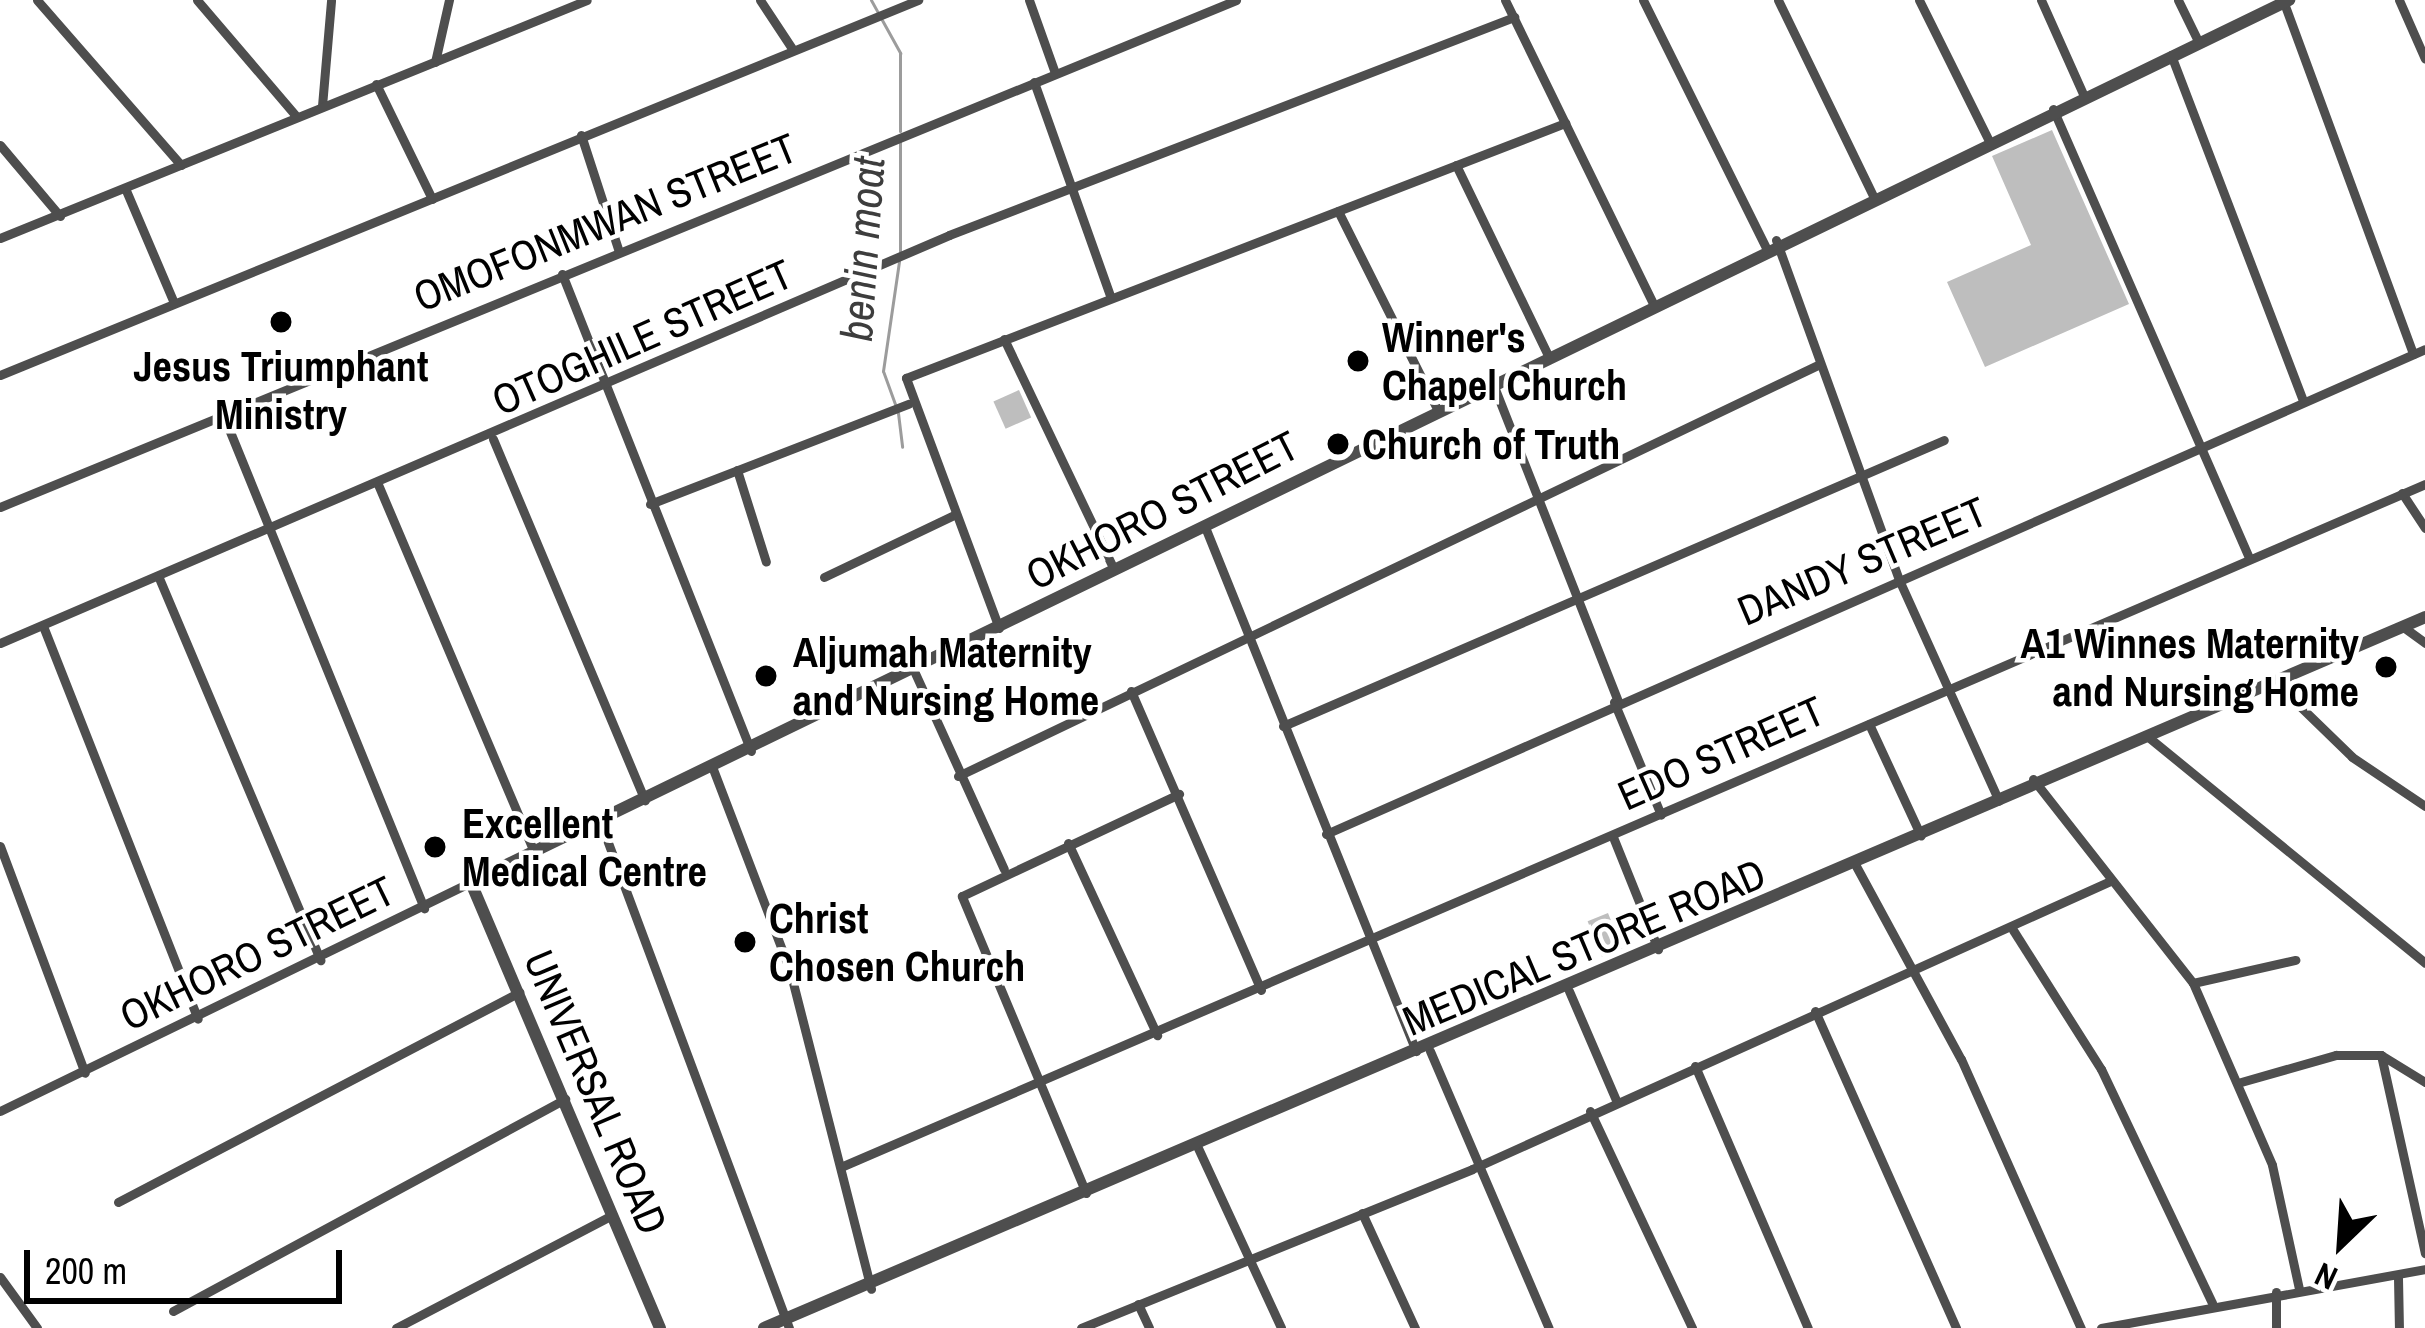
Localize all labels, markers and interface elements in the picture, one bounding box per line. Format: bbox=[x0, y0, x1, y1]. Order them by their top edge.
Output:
street label: OMOFONMWAN STREET bbox=[406, 122, 804, 322]
water label: benin moat bbox=[829, 155, 895, 343]
street label: OTOGHILE STREET bbox=[484, 248, 800, 426]
marker: Jesus Triumphant Ministry bbox=[268, 309, 294, 335]
place label: Winner's Chapel Church bbox=[1382, 312, 1627, 410]
place label: Jesus Triumphant Ministry bbox=[134, 341, 428, 440]
marker: Winner's Chapel Church bbox=[1345, 348, 1371, 374]
place label: Church of Truth bbox=[1362, 419, 1620, 469]
street label: OKHORO STREET bbox=[1018, 420, 1306, 600]
marker: Church of Truth bbox=[1325, 431, 1351, 457]
street label: DANDY STREET bbox=[1730, 486, 1994, 636]
place label: A1 Winnes Maternity and Nursing Home bbox=[2021, 618, 2359, 716]
place label: Aljumah Maternity and Nursing Home bbox=[793, 627, 1099, 726]
marker: A1 Winnes Maternity and Nursing Home bbox=[2370, 651, 2402, 683]
marker: Aljumah Maternity and Nursing Home bbox=[750, 660, 782, 692]
street label: EDO STREET bbox=[1610, 685, 1832, 821]
place label: Excellent Medical Centre bbox=[462, 798, 707, 896]
marker: Excellent Medical Centre bbox=[419, 831, 451, 863]
street label: MEDICAL STORE ROAD bbox=[1395, 848, 1773, 1046]
street label: OKHORO STREET bbox=[112, 865, 402, 1041]
place label: Christ Chosen Church bbox=[769, 893, 1025, 992]
marker: Christ Chosen Church bbox=[732, 929, 758, 955]
street label: UNIVERSAL ROAD bbox=[513, 942, 679, 1242]
north arrow bbox=[2281, 1184, 2401, 1304]
scale bar bbox=[30, 1226, 348, 1300]
text: 200 m bbox=[45, 1247, 127, 1295]
text: N bbox=[2308, 1253, 2344, 1301]

